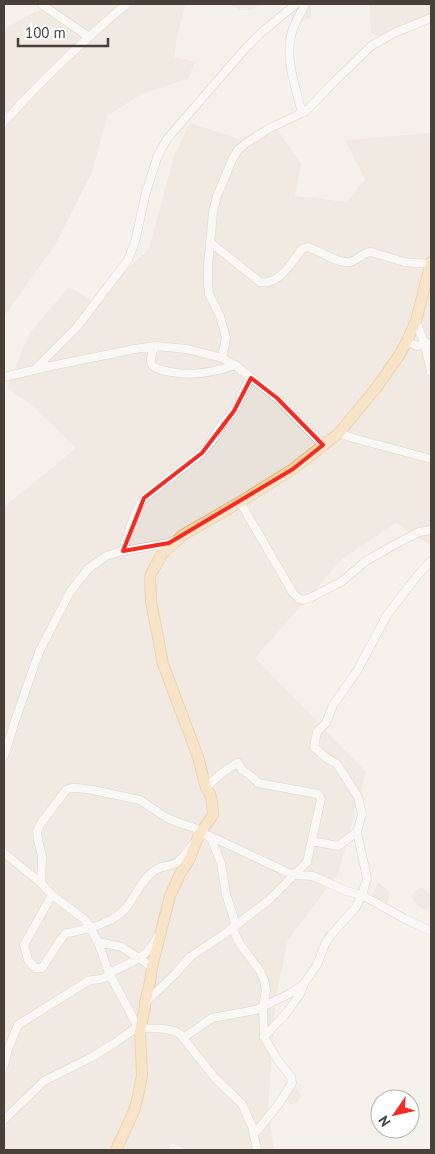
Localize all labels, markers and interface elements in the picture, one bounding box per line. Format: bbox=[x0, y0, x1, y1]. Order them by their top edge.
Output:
scale bar bbox=[18, 15, 108, 47]
text: 100 m bbox=[25, 23, 66, 42]
north arrow bbox=[370, 1089, 420, 1139]
text: N bbox=[374, 1112, 394, 1130]

